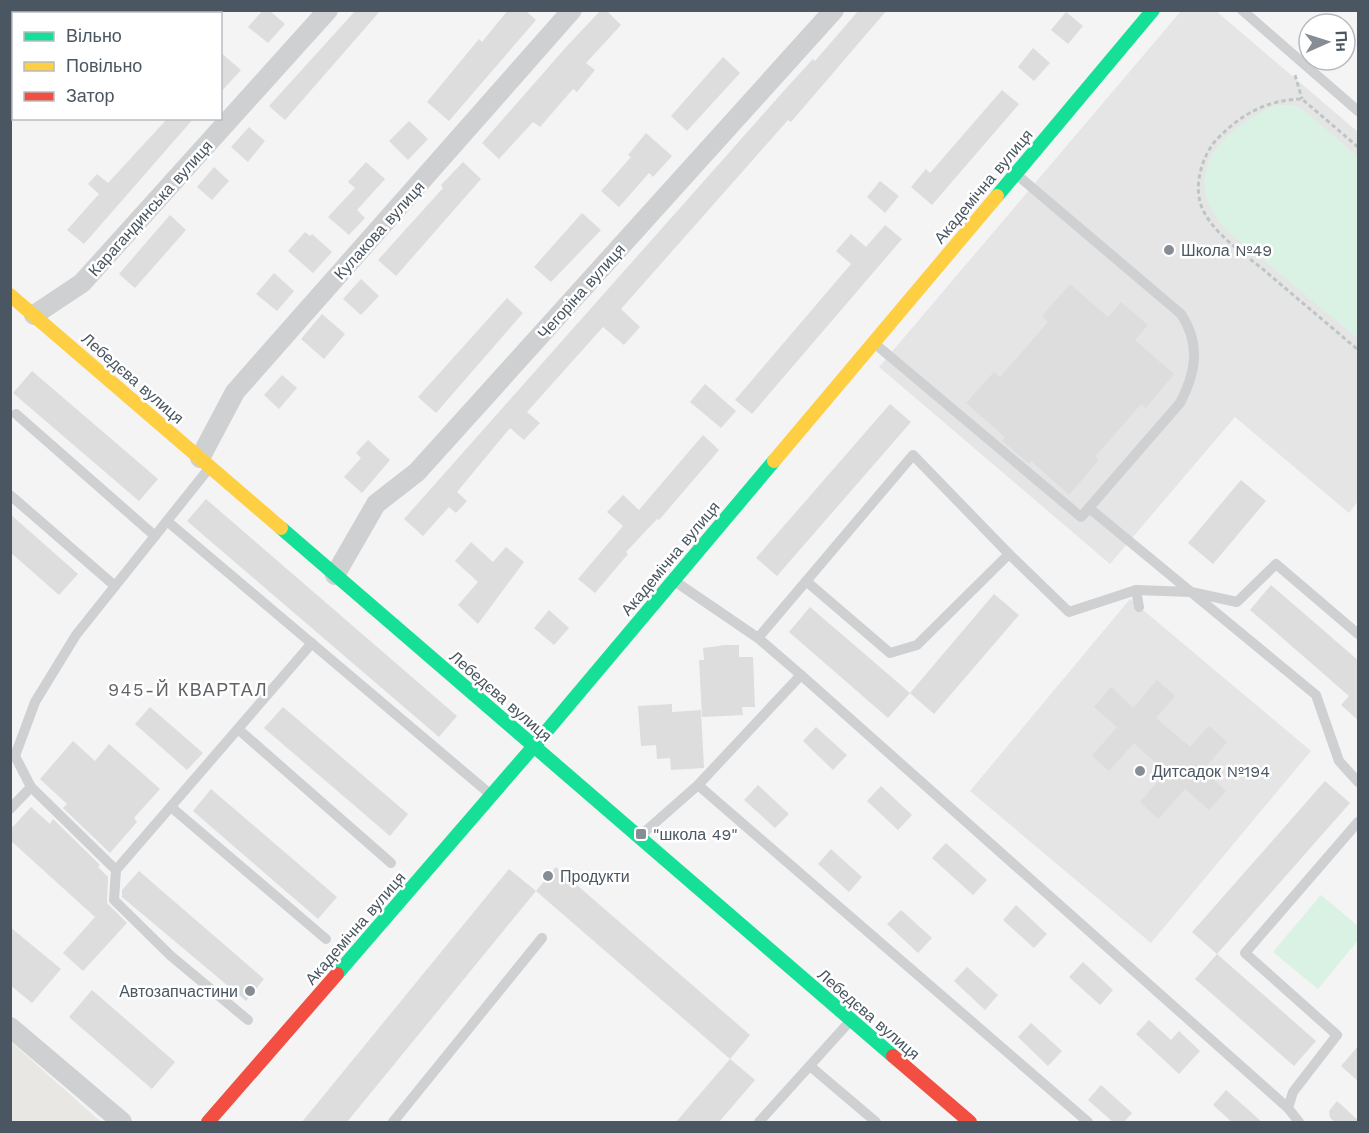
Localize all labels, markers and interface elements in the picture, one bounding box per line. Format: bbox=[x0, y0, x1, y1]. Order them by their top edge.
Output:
legend bbox=[12, 12, 222, 120]
north arrow bbox=[1297, 12, 1357, 72]
text: Вільно bbox=[66, 25, 122, 46]
text: Пн bbox=[1331, 30, 1352, 52]
text: Повільно bbox=[66, 55, 142, 76]
text: Затор bbox=[66, 85, 115, 106]
street label: Академічна вулиця bbox=[930, 125, 1037, 247]
street label: Карагандинська вулиця bbox=[84, 136, 216, 280]
street label: Кулакова вулиця bbox=[330, 177, 429, 283]
street label: Чегоріна вулиця bbox=[534, 240, 629, 343]
place label: Школа №49 bbox=[1181, 241, 1272, 260]
marker: Школа №49 bbox=[1162, 243, 1176, 257]
street label: Лебедєва вулиця bbox=[78, 329, 188, 428]
street label: Академічна вулиця bbox=[617, 497, 724, 619]
street label: Лебедєва вулиця bbox=[446, 647, 556, 746]
district label: 945-Й КВАРТАЛ bbox=[108, 679, 268, 700]
place label: Дитсадок №194 bbox=[1152, 762, 1270, 781]
marker: Дитсадок №194 bbox=[1133, 764, 1147, 778]
place label: "школа 49" bbox=[653, 825, 738, 844]
marker: "школа 49" bbox=[634, 827, 648, 841]
place label: Продукти bbox=[560, 867, 630, 886]
street label: Академічна вулиця bbox=[301, 868, 410, 989]
marker: Продукти bbox=[541, 869, 555, 883]
street label: Лебедєва вулиця bbox=[814, 965, 924, 1064]
place label: Автозапчастини bbox=[119, 982, 238, 1001]
marker: Автозапчастини bbox=[243, 984, 257, 998]

